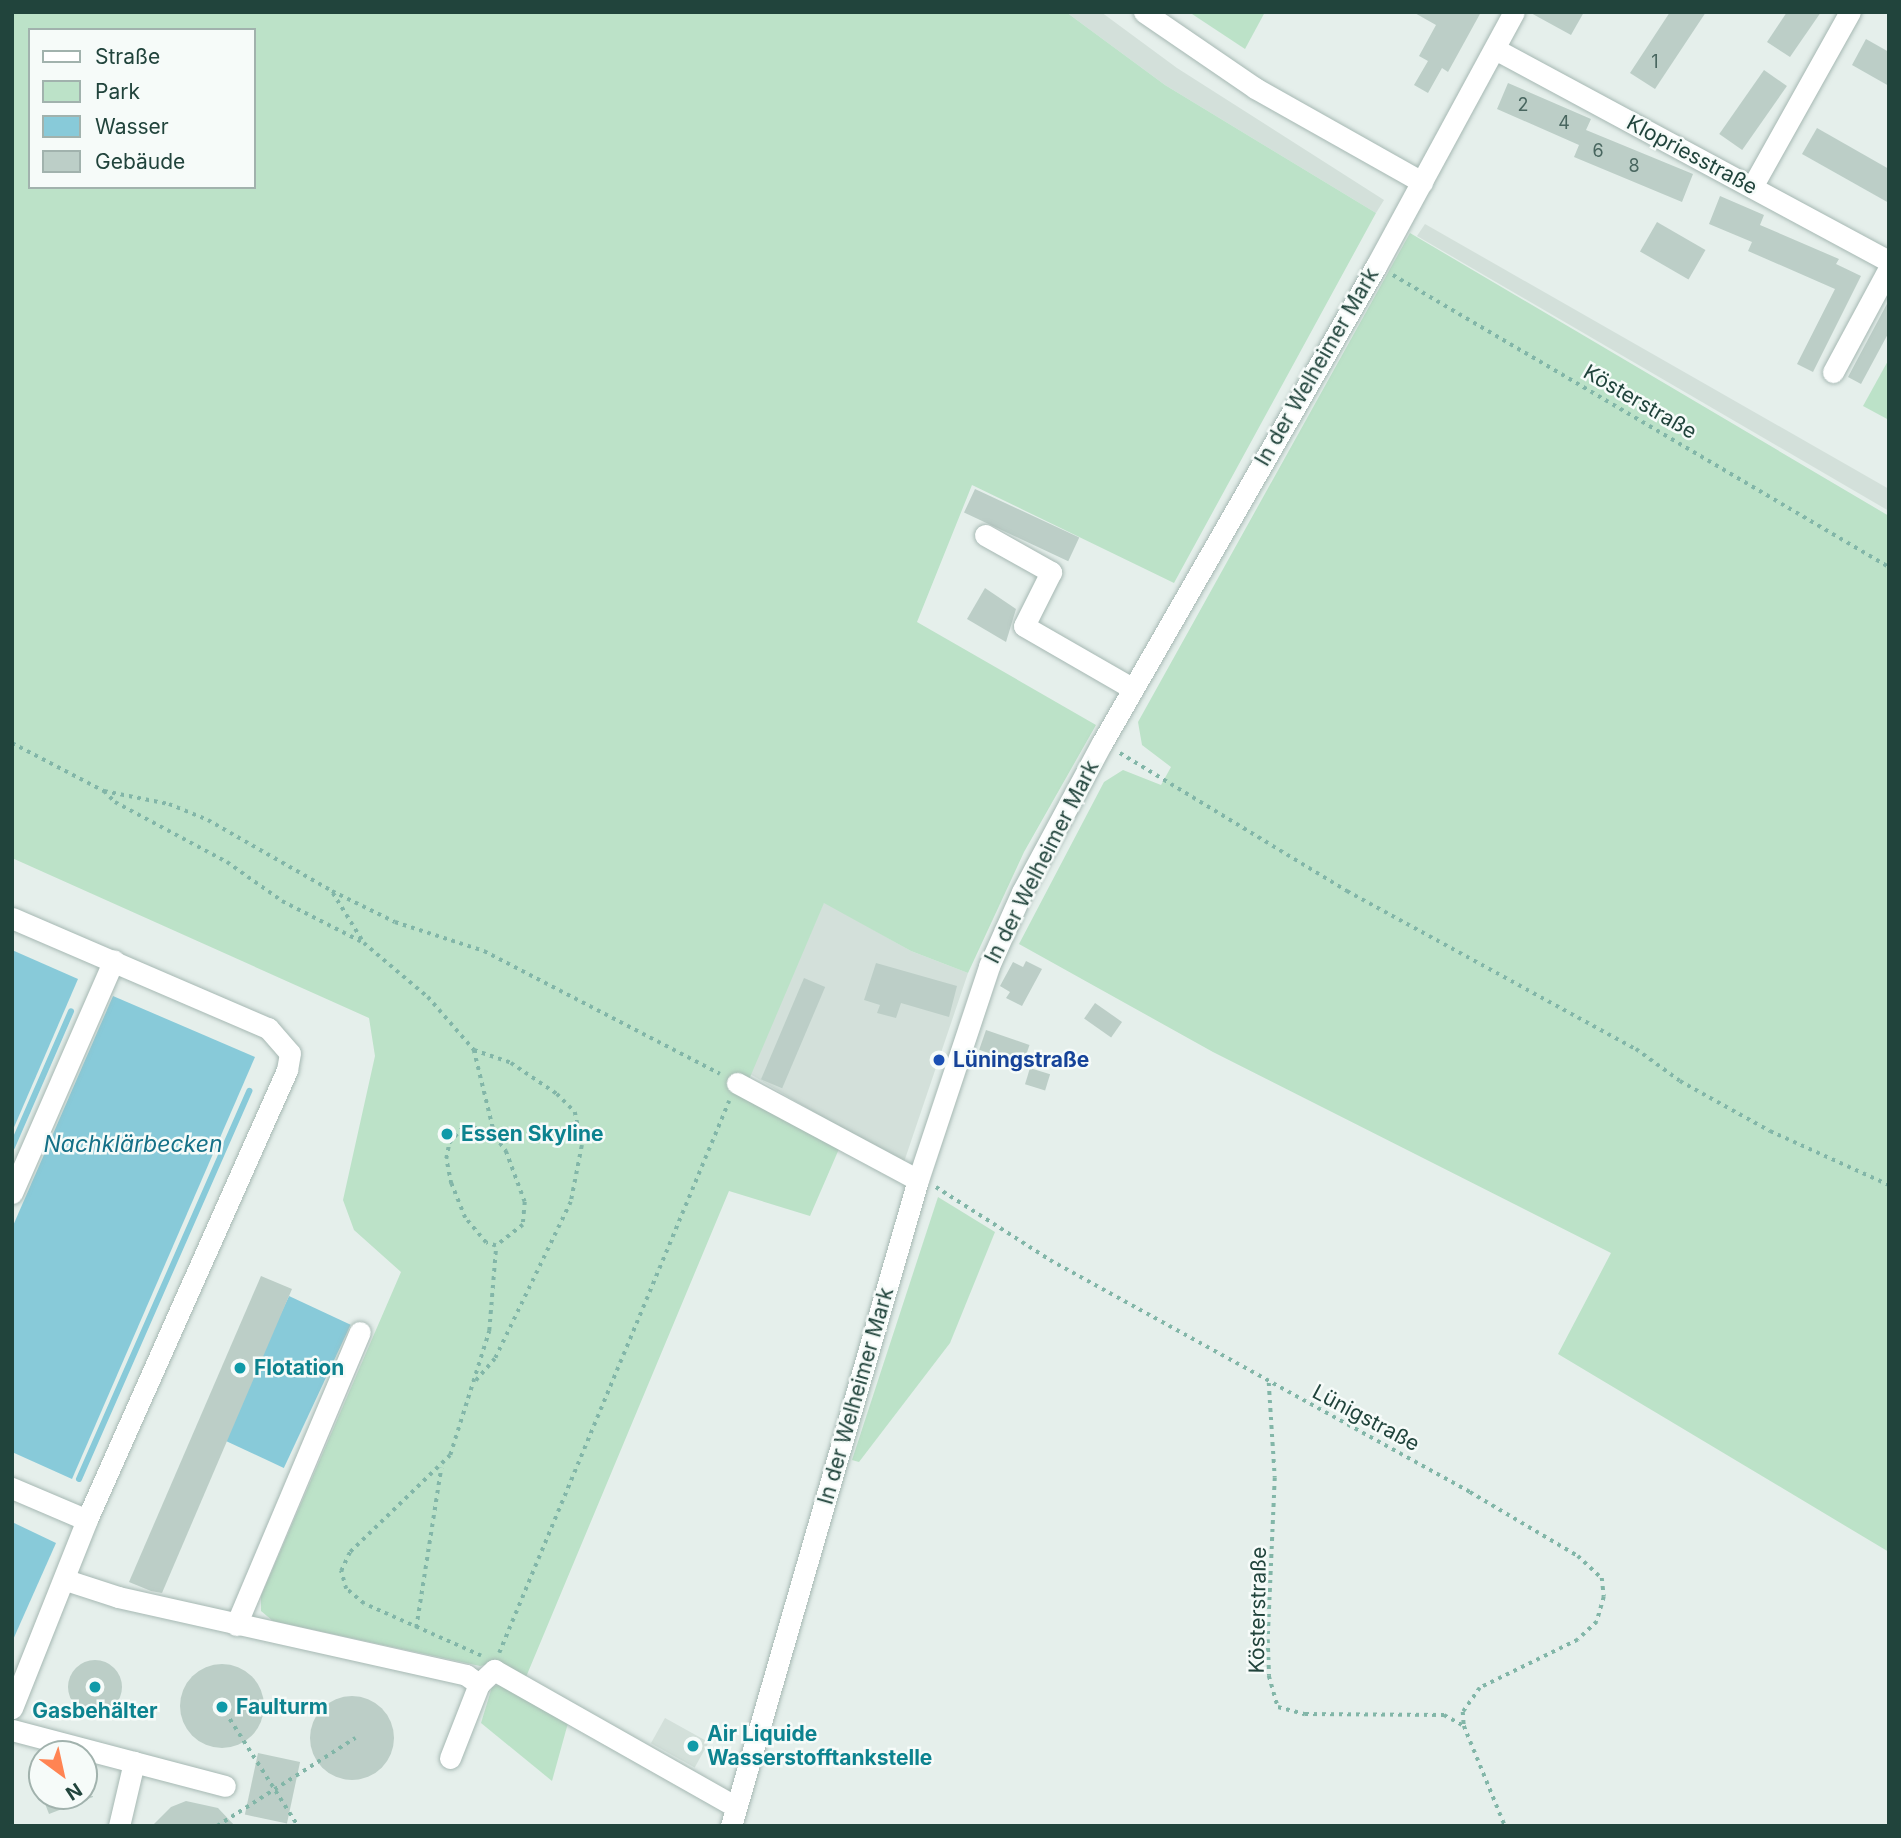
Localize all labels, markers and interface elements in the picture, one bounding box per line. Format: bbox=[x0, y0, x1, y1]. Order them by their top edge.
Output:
legend bbox=[28, 28, 256, 189]
text: Straße bbox=[95, 44, 160, 69]
house number: 1 bbox=[1651, 51, 1659, 73]
text: Park bbox=[95, 79, 140, 104]
house number: 2 bbox=[1518, 94, 1528, 116]
street label: Klopriesstraße bbox=[1622, 110, 1762, 200]
house number: 4 bbox=[1558, 112, 1570, 134]
text: Wasser bbox=[95, 114, 169, 139]
house number: 6 bbox=[1592, 140, 1604, 162]
text: Gebäude bbox=[95, 149, 185, 174]
house number: 8 bbox=[1628, 155, 1640, 177]
street label: In der Welheimer Mark bbox=[1250, 263, 1384, 471]
street label: Kösterstraße bbox=[1579, 359, 1701, 445]
street label: In der Welheimer Mark bbox=[980, 756, 1104, 968]
place label: Lüningstraße bbox=[953, 1047, 1089, 1073]
marker: Lüningstraße bbox=[931, 1052, 947, 1068]
place label: Essen Skyline bbox=[461, 1121, 604, 1147]
marker: Essen Skyline bbox=[439, 1126, 455, 1142]
water label: Nachklärbecken bbox=[44, 1130, 222, 1158]
street label: In der Welheimer Mark bbox=[813, 1285, 899, 1507]
place label: Flotation bbox=[254, 1355, 344, 1381]
marker: Flotation bbox=[232, 1360, 248, 1376]
street label: Lünigstraße bbox=[1308, 1379, 1424, 1457]
street label: Kösterstraße bbox=[1244, 1546, 1272, 1674]
marker: Gasbehälter bbox=[87, 1679, 103, 1695]
place label: Faulturm bbox=[236, 1694, 328, 1720]
place label: Gasbehälter bbox=[32, 1698, 158, 1724]
marker: Faulturm bbox=[214, 1699, 230, 1715]
place label: Air Liquide Wasserstofftankstelle bbox=[707, 1721, 932, 1771]
marker: Air Liquide Wasserstofftankstelle bbox=[685, 1738, 701, 1754]
north arrow bbox=[28, 1740, 98, 1810]
text: N bbox=[61, 1778, 86, 1805]

